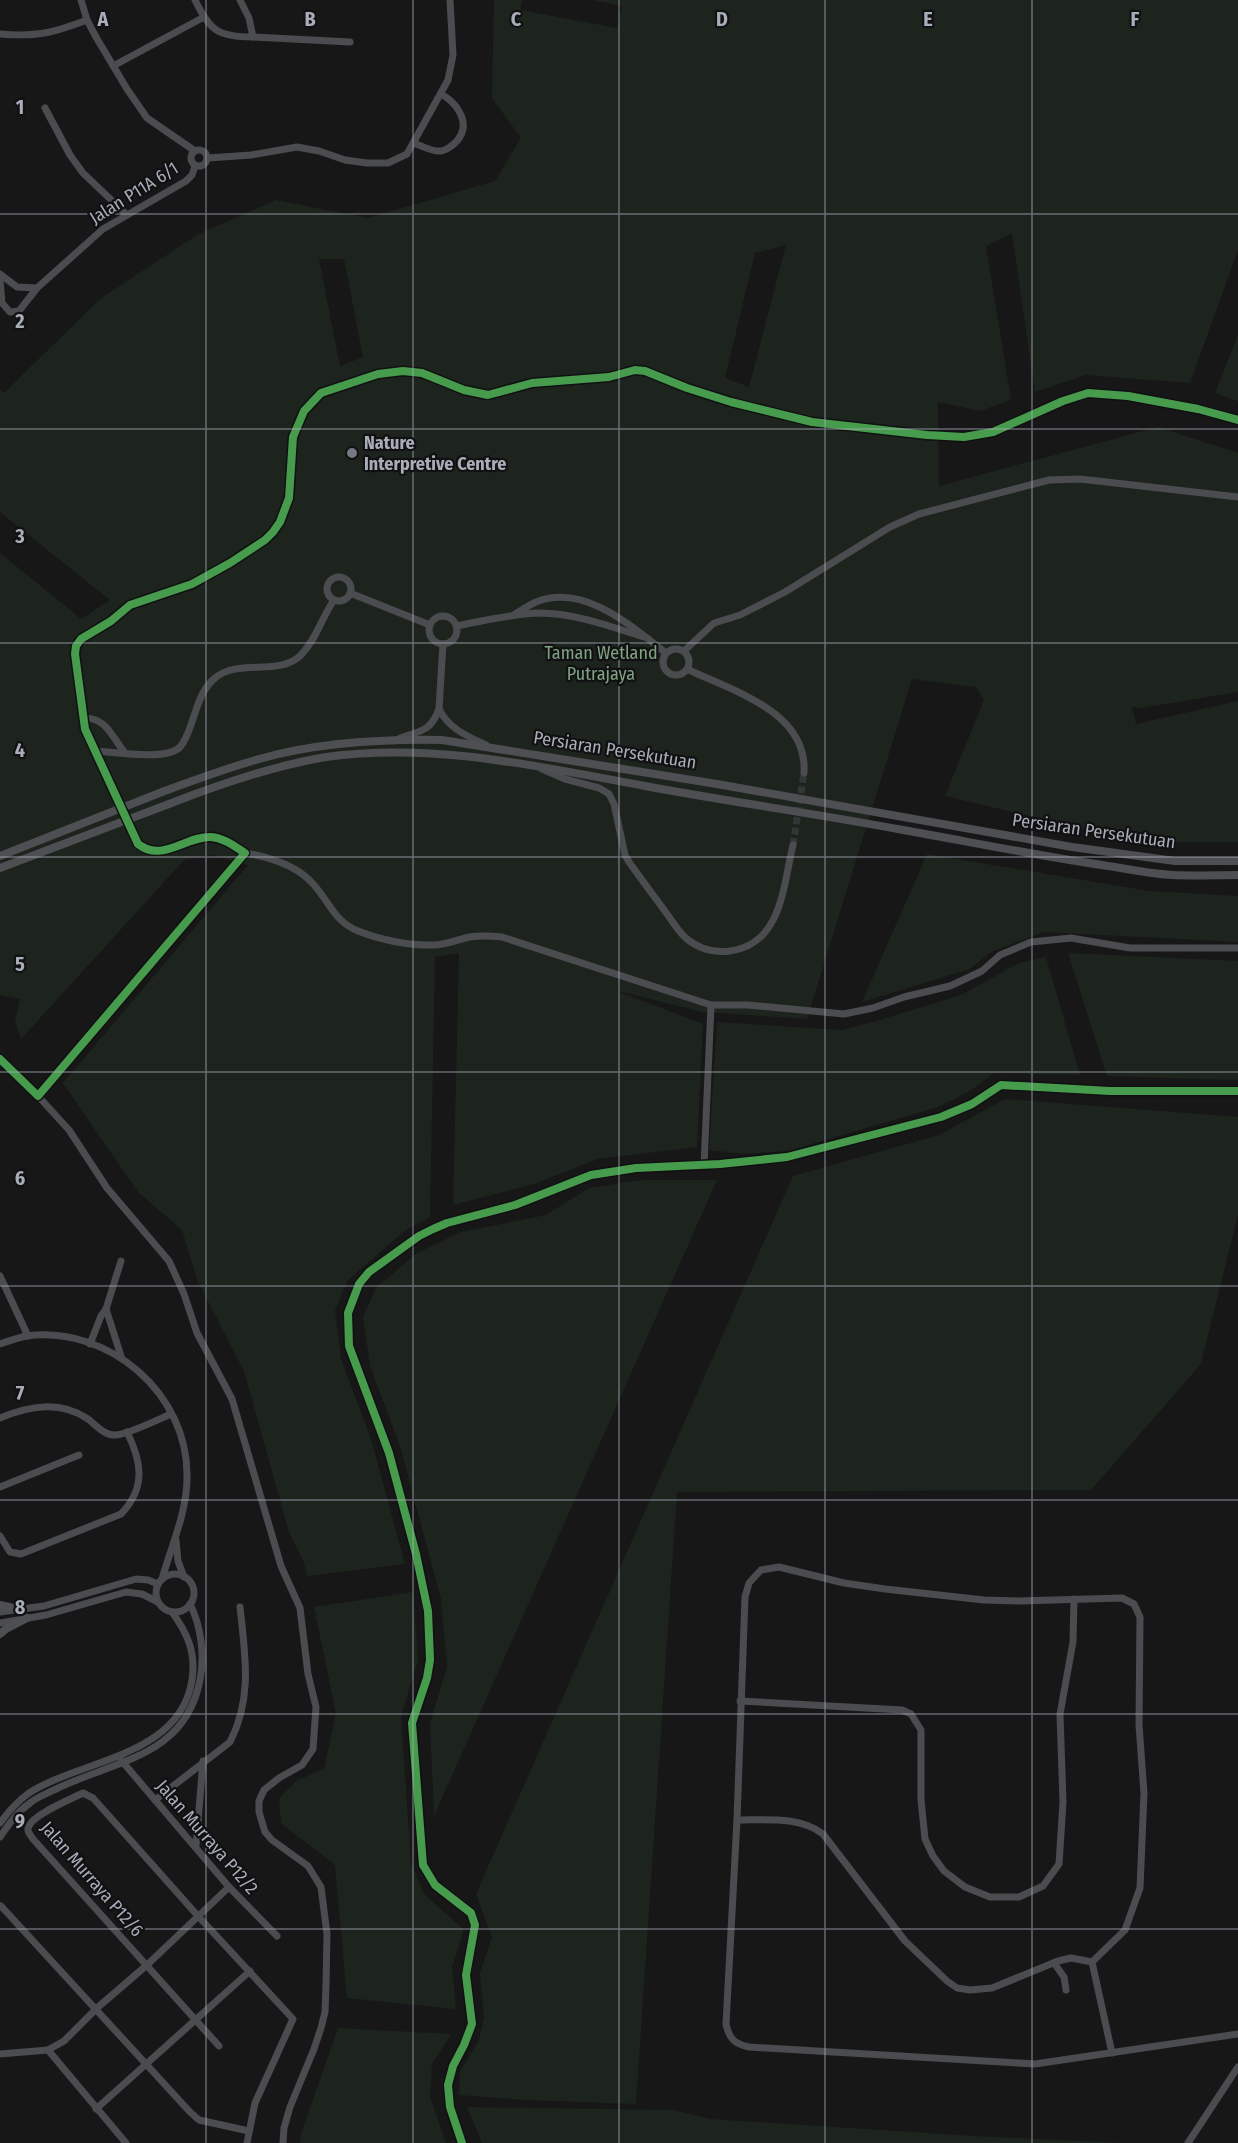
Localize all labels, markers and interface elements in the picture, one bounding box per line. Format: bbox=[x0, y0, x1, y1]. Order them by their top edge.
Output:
text: A bbox=[97, 7, 110, 31]
text: B bbox=[304, 7, 316, 31]
text: C bbox=[511, 7, 522, 31]
text: D bbox=[716, 7, 728, 31]
text: E bbox=[923, 7, 933, 31]
text: F bbox=[1131, 7, 1140, 31]
text: 1 bbox=[16, 95, 24, 119]
street label: Jalan P11A 6/1 bbox=[86, 157, 182, 229]
text: 2 bbox=[14, 309, 25, 333]
place label: Nature Interpretive Centre bbox=[364, 432, 506, 475]
marker: Nature Interpretive Centre bbox=[345, 446, 359, 460]
text: 3 bbox=[14, 524, 25, 548]
park label: Taman Wetland Putrajaya bbox=[544, 642, 658, 685]
street label: Persiaran Persekutuan bbox=[532, 726, 698, 774]
text: 4 bbox=[15, 738, 25, 762]
street label: Persiaran Persekutuan bbox=[1011, 809, 1177, 853]
text: 5 bbox=[15, 952, 25, 976]
text: 6 bbox=[15, 1166, 25, 1190]
text: 7 bbox=[16, 1381, 25, 1405]
text: 8 bbox=[15, 1595, 26, 1619]
street label: Jalan Murraya P12/2 bbox=[151, 1775, 263, 1899]
text: 9 bbox=[15, 1809, 25, 1833]
street label: Jalan Murraya P12/6 bbox=[36, 1817, 148, 1941]

